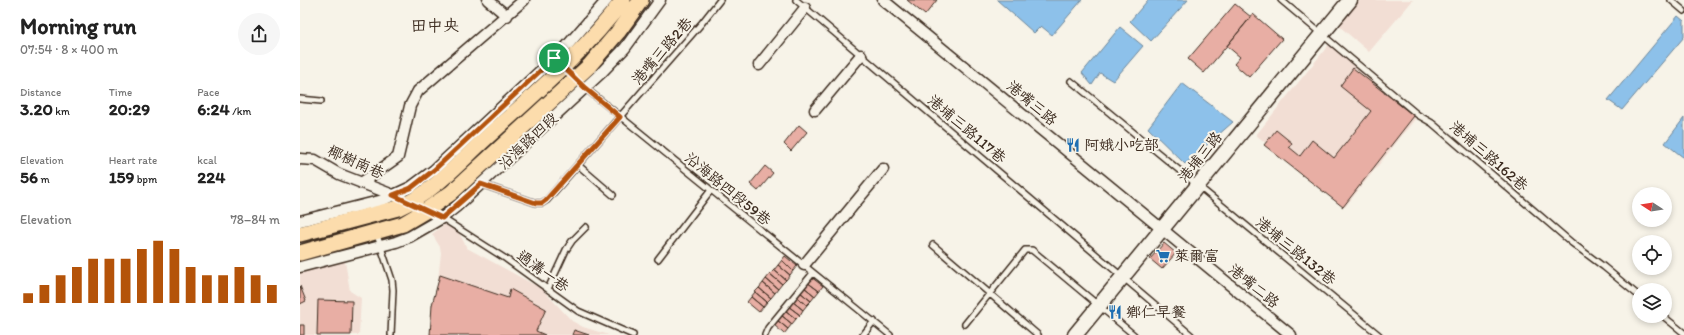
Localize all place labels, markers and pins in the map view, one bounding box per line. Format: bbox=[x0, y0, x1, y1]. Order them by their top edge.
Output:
pin bbox=[537, 41, 571, 75]
place label: 阿娥小吃部 bbox=[1084, 136, 1159, 154]
restaurant icon: 阿娥小吃部 bbox=[1065, 137, 1081, 153]
place label: 萊爾富 bbox=[1174, 247, 1219, 265]
supermarket icon: 萊爾富 bbox=[1155, 248, 1171, 264]
place label: 鄉仁早餐 bbox=[1126, 303, 1186, 321]
restaurant icon: 鄉仁早餐 bbox=[1107, 304, 1123, 320]

